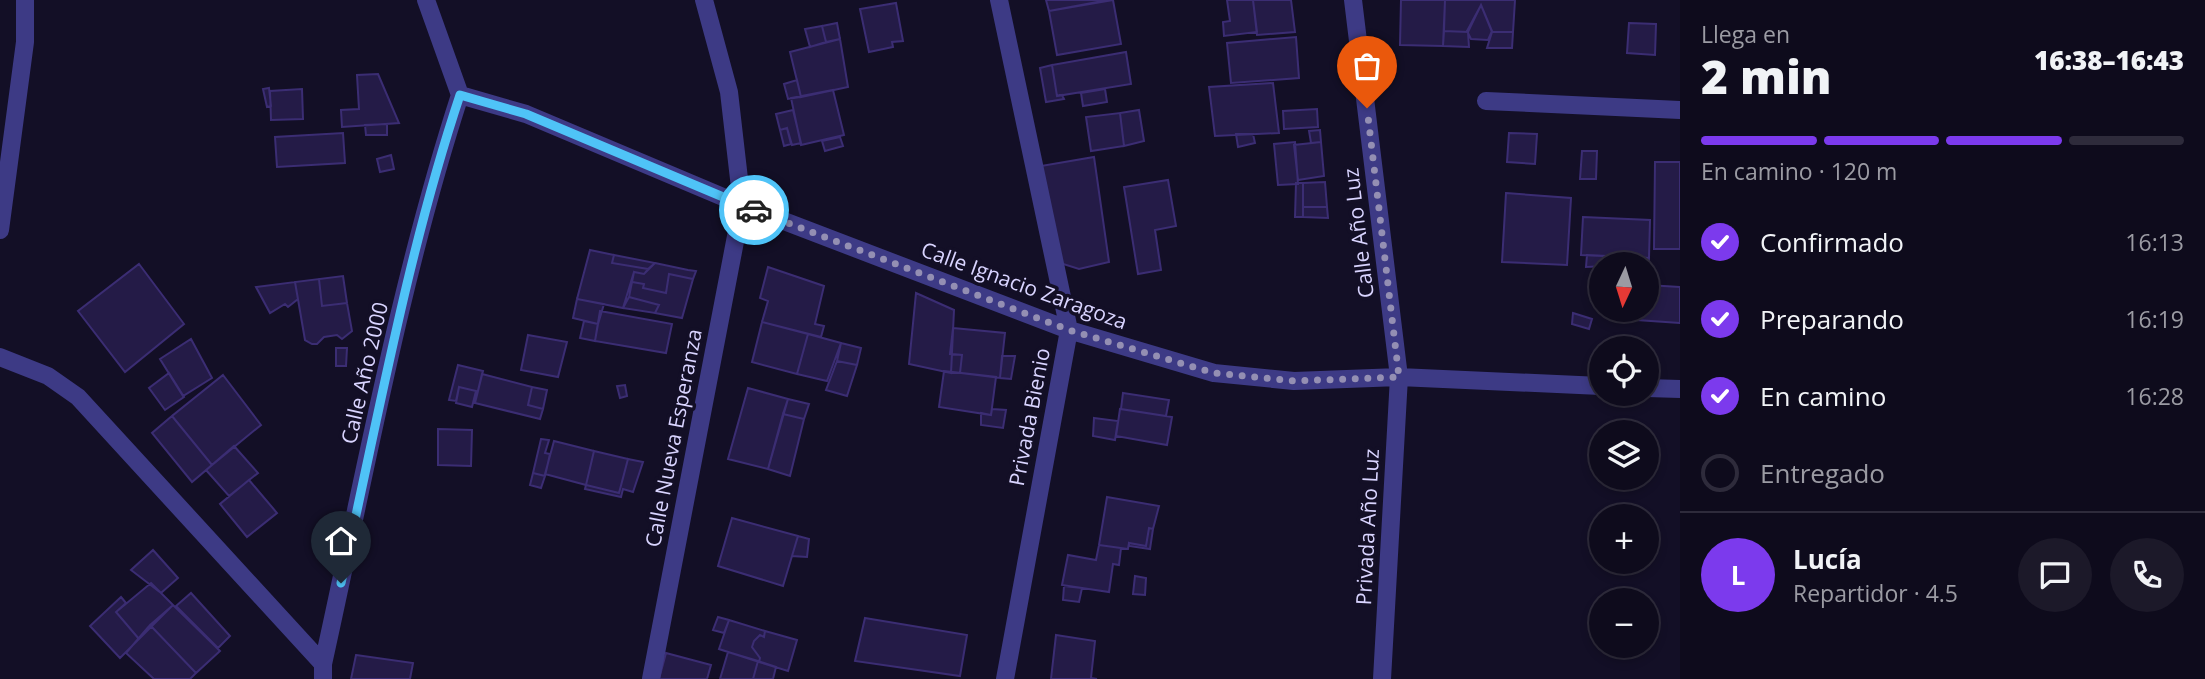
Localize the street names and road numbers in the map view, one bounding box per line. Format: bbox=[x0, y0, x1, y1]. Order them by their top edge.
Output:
street label: Calle Año Luz bbox=[1336, 166, 1380, 300]
street label: Calle Ignacio Zaragoza bbox=[917, 235, 1131, 335]
street label: Calle Año 2000 bbox=[334, 299, 394, 447]
street label: Calle Nueva Esperanza bbox=[638, 326, 708, 549]
street label: Privada Bienio bbox=[1002, 345, 1056, 488]
street label: Privada Año Luz bbox=[1349, 448, 1385, 606]

